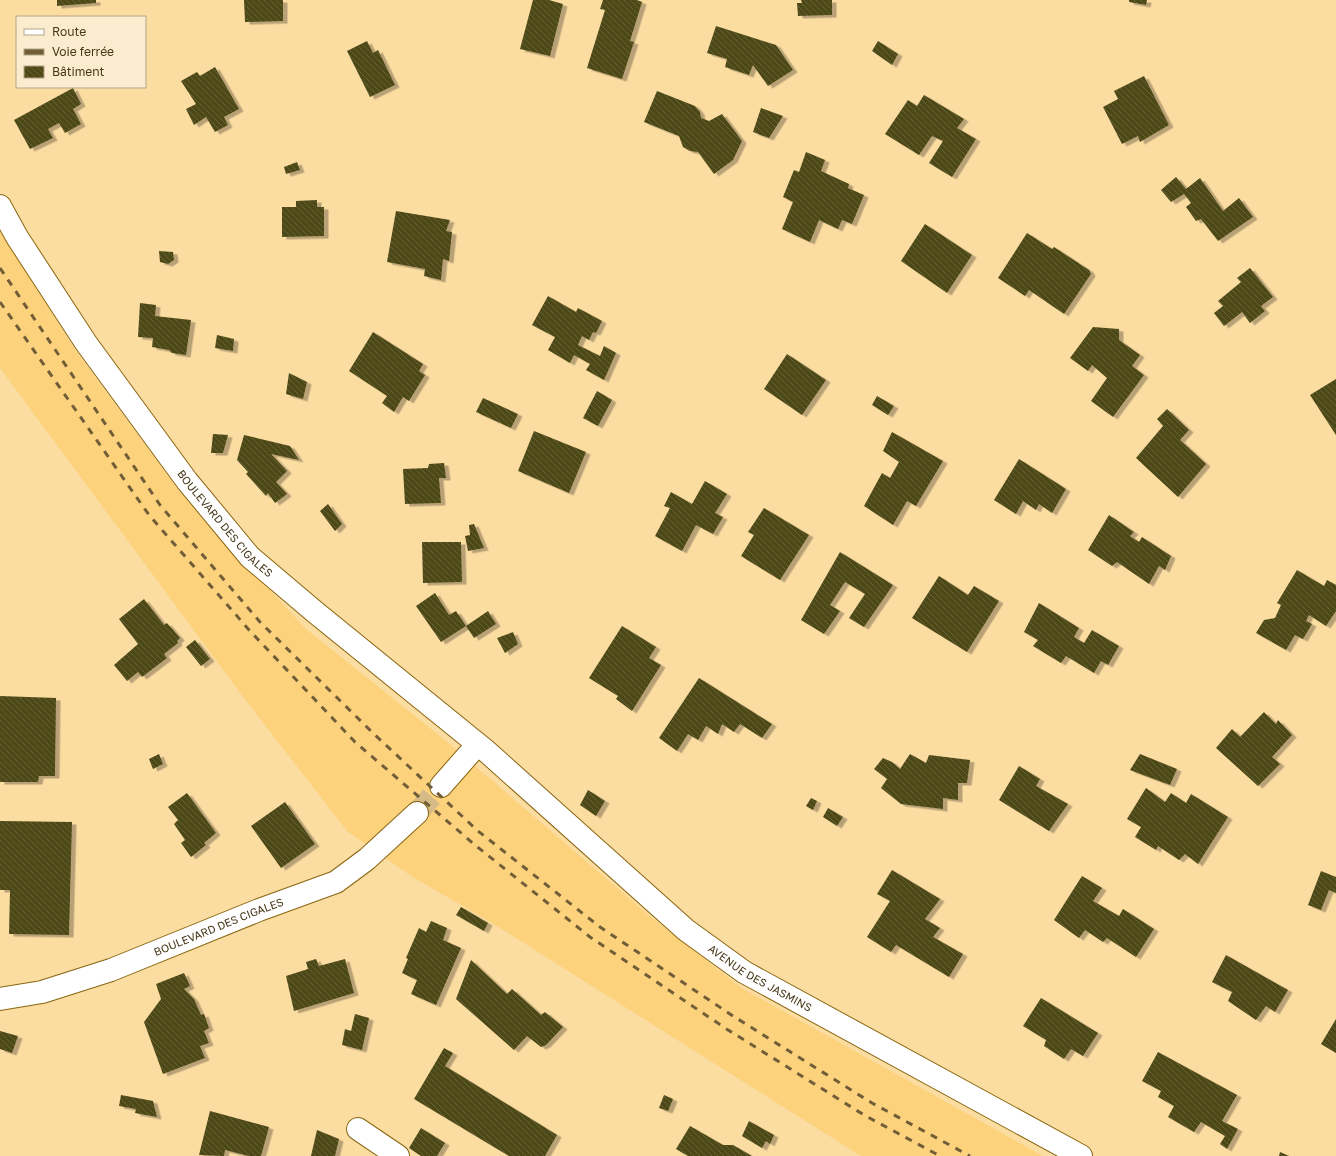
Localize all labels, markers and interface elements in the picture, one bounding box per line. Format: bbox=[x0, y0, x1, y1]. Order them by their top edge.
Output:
legend bbox=[16, 16, 146, 88]
text: Route bbox=[52, 24, 86, 39]
text: Voie ferrée bbox=[52, 44, 114, 59]
text: Bâtiment bbox=[52, 64, 105, 79]
street label: BOULEVARD DES CIGALES bbox=[175, 467, 276, 579]
street label: BOULEVARD DES CIGALES bbox=[152, 895, 285, 958]
street label: AVENUE DES JASMINS bbox=[706, 941, 814, 1014]

